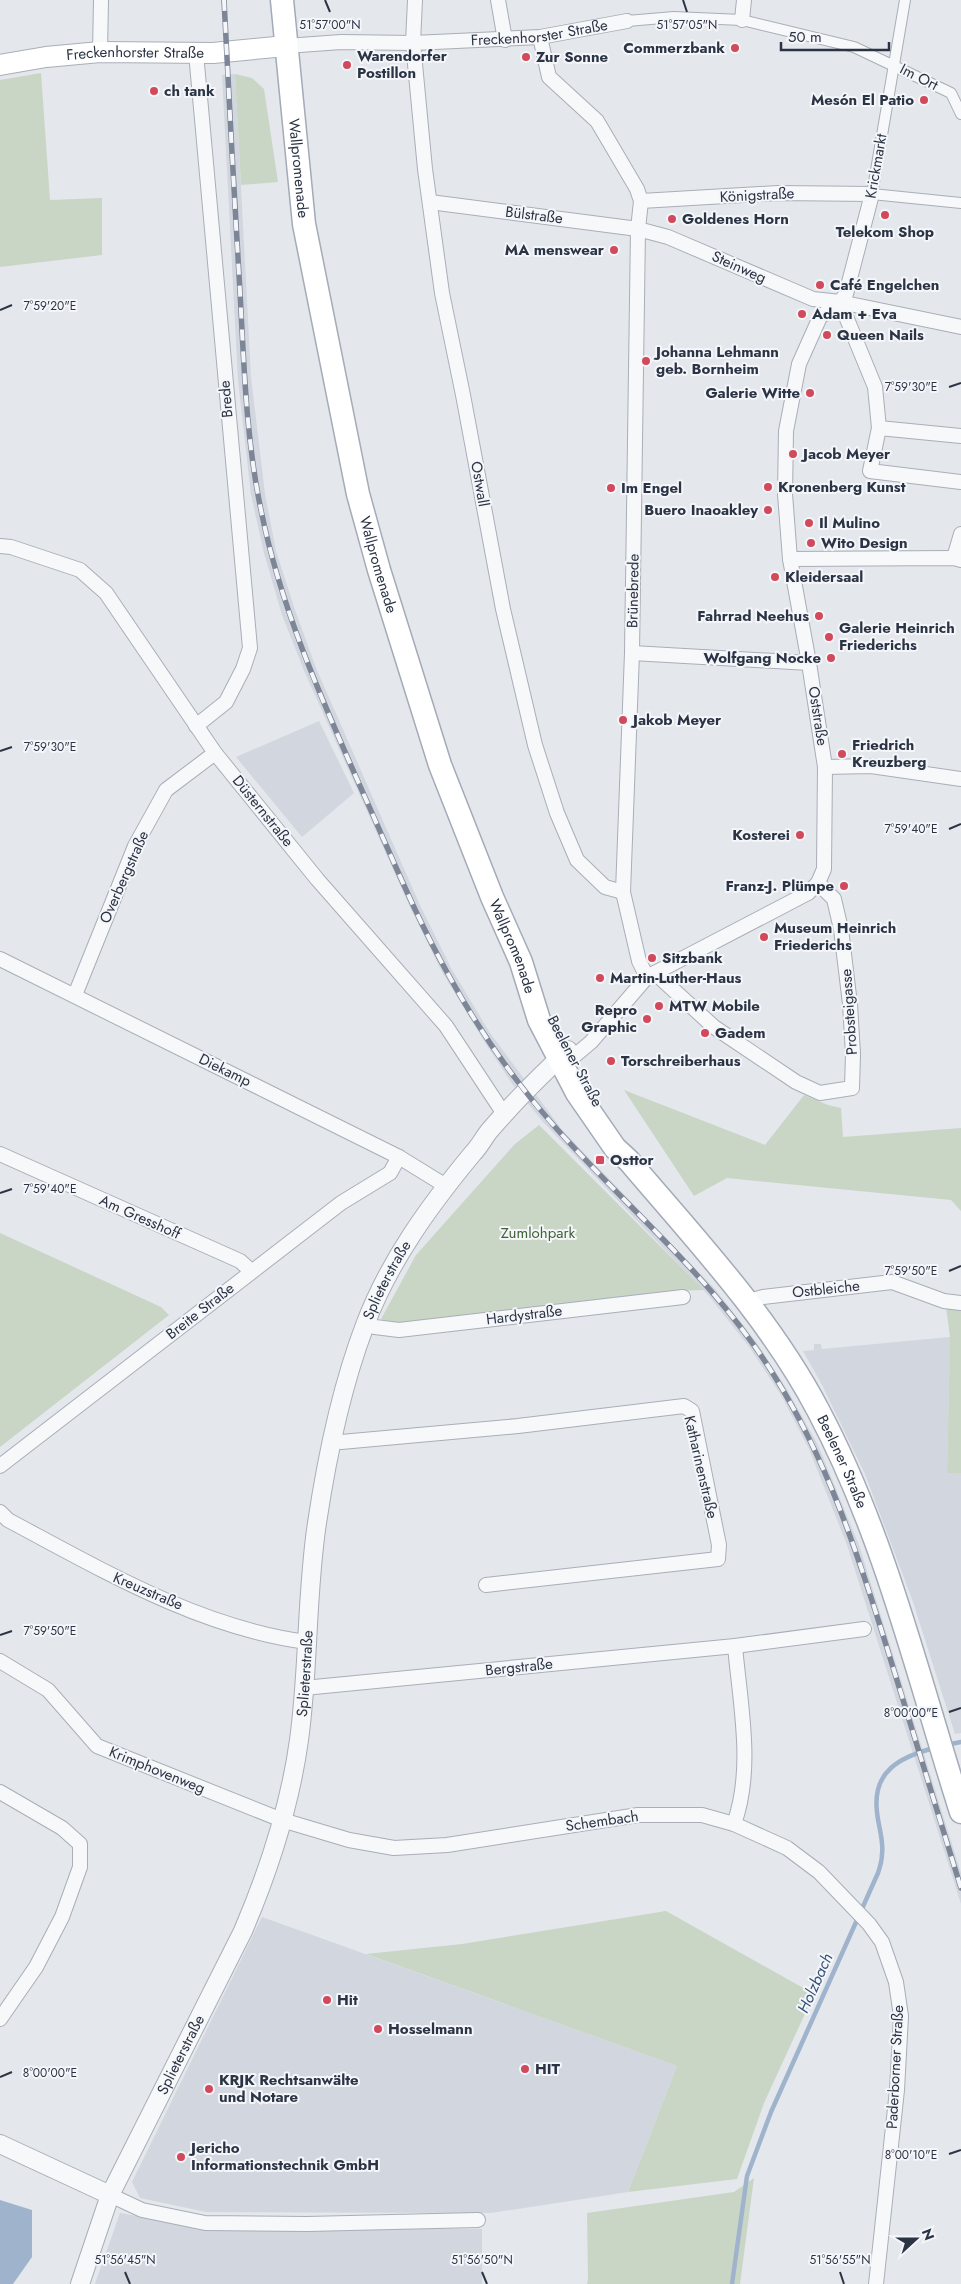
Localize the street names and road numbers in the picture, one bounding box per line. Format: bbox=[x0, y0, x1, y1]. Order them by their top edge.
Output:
street label: Freckenhorster Straße bbox=[470, 14, 610, 51]
street label: Freckenhorster Straße bbox=[65, 41, 204, 66]
street label: Im Ort bbox=[896, 58, 942, 96]
street label: Wallpromenade bbox=[283, 117, 314, 219]
street label: Krickmarkt bbox=[859, 131, 893, 200]
street label: Königstraße bbox=[719, 182, 795, 208]
street label: Bülstraße bbox=[504, 201, 564, 229]
street label: Steinweg bbox=[708, 245, 770, 289]
street label: Brede bbox=[213, 379, 239, 419]
street label: Ostwall bbox=[465, 460, 495, 508]
street label: Wallpromenade bbox=[354, 514, 403, 616]
street label: Brünebrede bbox=[621, 553, 645, 628]
street label: Oststraße bbox=[802, 685, 834, 747]
street label: Düsternstraße bbox=[227, 770, 299, 852]
street label: Overbergstraße bbox=[94, 827, 154, 927]
street label: Wallpromenade bbox=[483, 896, 541, 996]
street label: Probsteigasse bbox=[835, 968, 863, 1056]
street label: Beelener Straße bbox=[542, 1011, 608, 1111]
street label: Diekamp bbox=[195, 1048, 255, 1092]
street label: Am Gresshoff bbox=[96, 1189, 185, 1245]
street label: Splieterstraße bbox=[357, 1236, 417, 1323]
street label: Ostbleiche bbox=[791, 1274, 861, 1303]
street label: Breite Straße bbox=[161, 1277, 239, 1345]
street label: Hardystraße bbox=[485, 1299, 564, 1331]
street label: Beelener Straße bbox=[811, 1411, 873, 1512]
street label: Katharinenstraße bbox=[678, 1413, 724, 1521]
street label: Kreuzstraße bbox=[110, 1566, 187, 1616]
street label: Splieterstraße bbox=[291, 1629, 319, 1718]
street label: Bergstraße bbox=[484, 1652, 554, 1681]
street label: Krimphovenweg bbox=[106, 1741, 208, 1799]
street label: Schembach bbox=[564, 1805, 640, 1837]
street label: Paderborner Straße bbox=[881, 2004, 909, 2129]
street label: Splieterstraße bbox=[151, 2011, 210, 2098]

